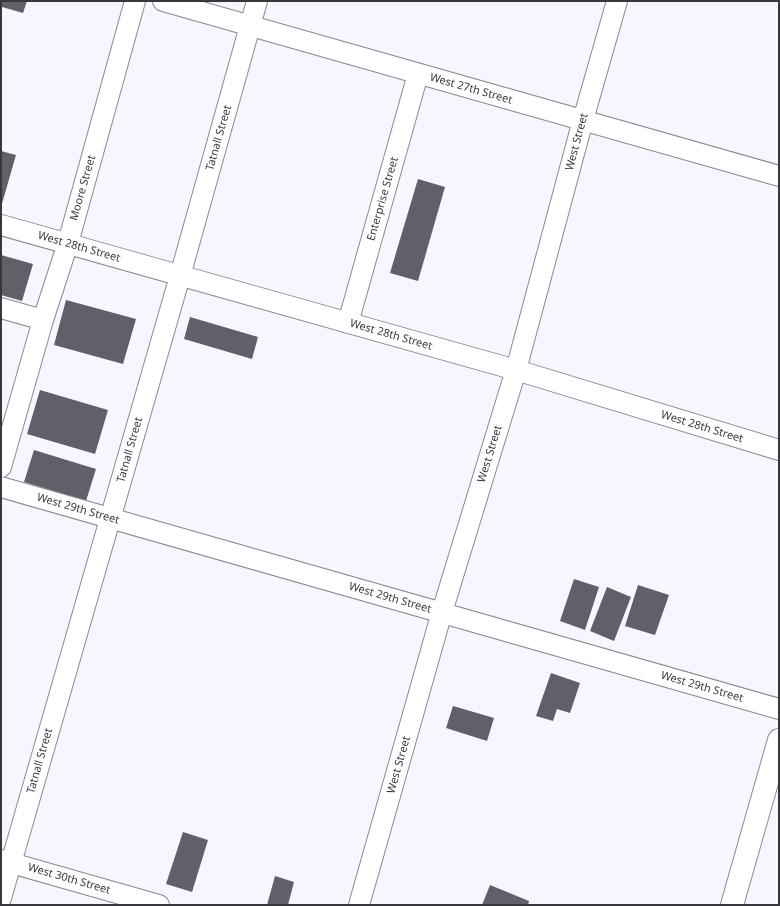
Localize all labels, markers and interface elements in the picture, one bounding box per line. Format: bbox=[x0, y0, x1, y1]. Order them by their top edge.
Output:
street label: West 27th Street bbox=[428, 71, 514, 107]
street label: Tatnall Street bbox=[203, 104, 235, 172]
street label: West Street bbox=[563, 112, 591, 172]
street label: Moore Street bbox=[67, 154, 99, 222]
street label: Enterprise Street bbox=[365, 155, 401, 243]
street label: West 28th Street bbox=[36, 229, 122, 265]
street label: West 28th Street bbox=[348, 317, 434, 353]
street label: West 28th Street bbox=[659, 408, 745, 446]
street label: Tatnall Street bbox=[114, 416, 146, 484]
street label: West Street bbox=[475, 424, 505, 484]
street label: West 29th Street bbox=[35, 491, 121, 527]
street label: West 29th Street bbox=[347, 580, 433, 616]
street label: West 29th Street bbox=[659, 669, 745, 705]
street label: Tatnall Street bbox=[24, 727, 56, 795]
street label: West Street bbox=[385, 735, 413, 795]
street label: West 30th Street bbox=[26, 861, 112, 897]

